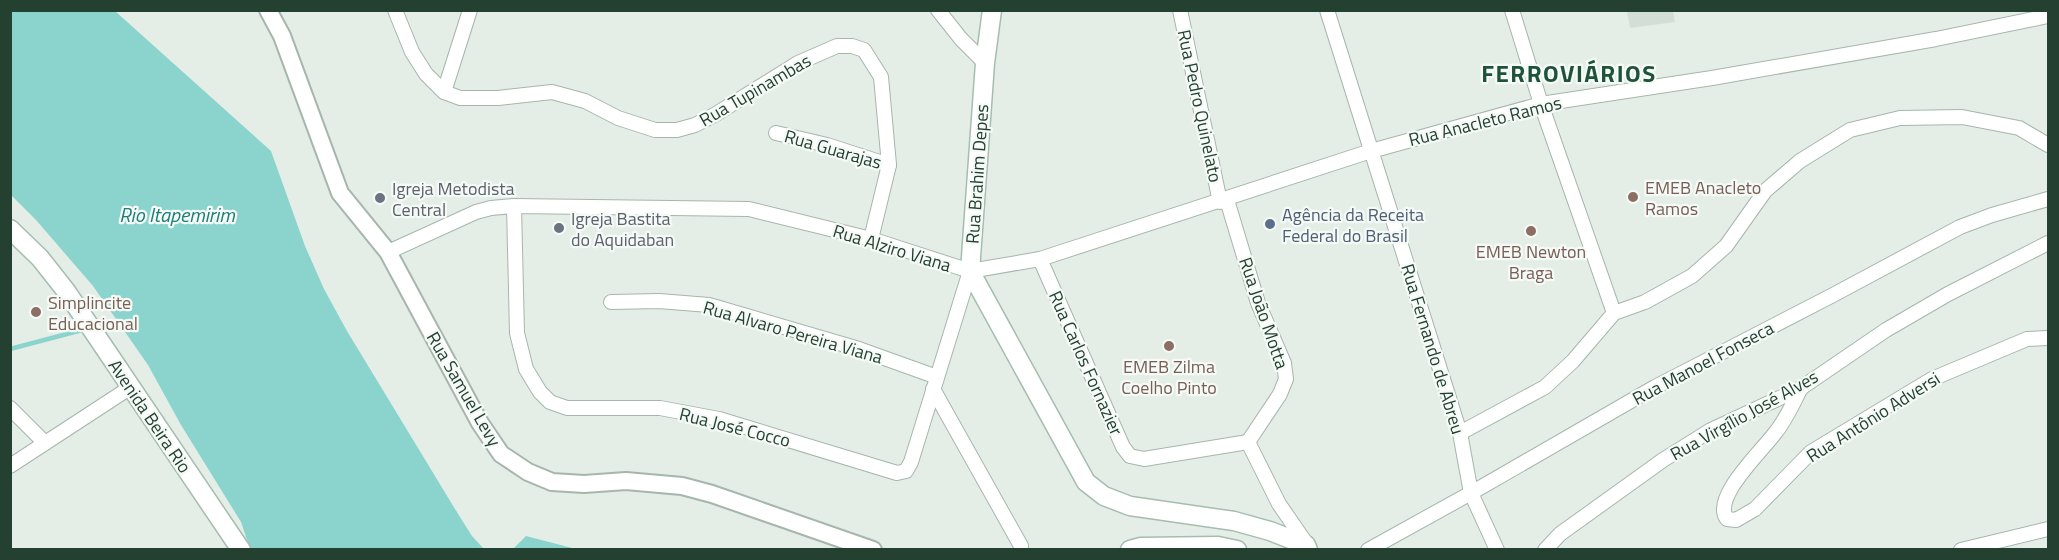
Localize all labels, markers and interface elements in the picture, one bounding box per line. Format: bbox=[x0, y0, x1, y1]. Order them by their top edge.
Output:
street label: Rua Pedro Quinelato bbox=[1171, 27, 1229, 185]
street label: Rua Tupinambas bbox=[694, 47, 816, 133]
district label: FERROVIÁRIOS bbox=[1481, 55, 1657, 91]
street label: Rua Anacleto Ramos bbox=[1406, 89, 1564, 153]
street label: Rua Brahim Depes bbox=[959, 103, 995, 245]
street label: Rua Guarajas bbox=[781, 122, 885, 176]
place label: EMEB Anacleto Ramos bbox=[1645, 174, 1761, 222]
place label: Igreja Metodista Central bbox=[392, 175, 515, 223]
marker: EMEB Anacleto Ramos bbox=[1626, 190, 1640, 204]
marker: Igreja Metodista Central bbox=[373, 191, 387, 205]
water label: Rio Itapemirim bbox=[119, 199, 235, 230]
place label: Agência da Receita Federal do Brasil bbox=[1282, 201, 1424, 249]
place label: Igreja Bastita do Aquidaban bbox=[571, 205, 674, 253]
street label: Rua Alziro Viana bbox=[830, 217, 954, 279]
marker: Agência da Receita Federal do Brasil bbox=[1263, 217, 1277, 231]
marker: Igreja Bastita do Aquidaban bbox=[552, 221, 566, 235]
marker: EMEB Newton Braga bbox=[1524, 224, 1538, 238]
place label: EMEB Newton Braga bbox=[1476, 238, 1586, 286]
street label: Rua João Motta bbox=[1232, 253, 1296, 373]
street label: Rua Fernando de Abreu bbox=[1394, 260, 1472, 438]
street label: Rua Carlos Fornazier bbox=[1042, 286, 1130, 440]
place label: Simplincite Educacional bbox=[48, 289, 138, 337]
street label: Rua Alvaro Pereira Viana bbox=[700, 293, 886, 371]
marker: Simplincite Educacional bbox=[29, 305, 43, 319]
street label: Rua Manoel Fonseca bbox=[1627, 314, 1779, 412]
street label: Rua Samuel Levy bbox=[420, 326, 508, 452]
marker: EMEB Zilma Coelho Pinto bbox=[1162, 339, 1176, 353]
place label: EMEB Zilma Coelho Pinto bbox=[1121, 353, 1217, 401]
street label: Avenida Beira Rio bbox=[102, 354, 198, 478]
street label: Rua Virgílio José Alves bbox=[1665, 363, 1823, 467]
street label: Rua Antônio Adversi bbox=[1801, 365, 1945, 469]
street label: Rua José Cocco bbox=[677, 400, 793, 454]

